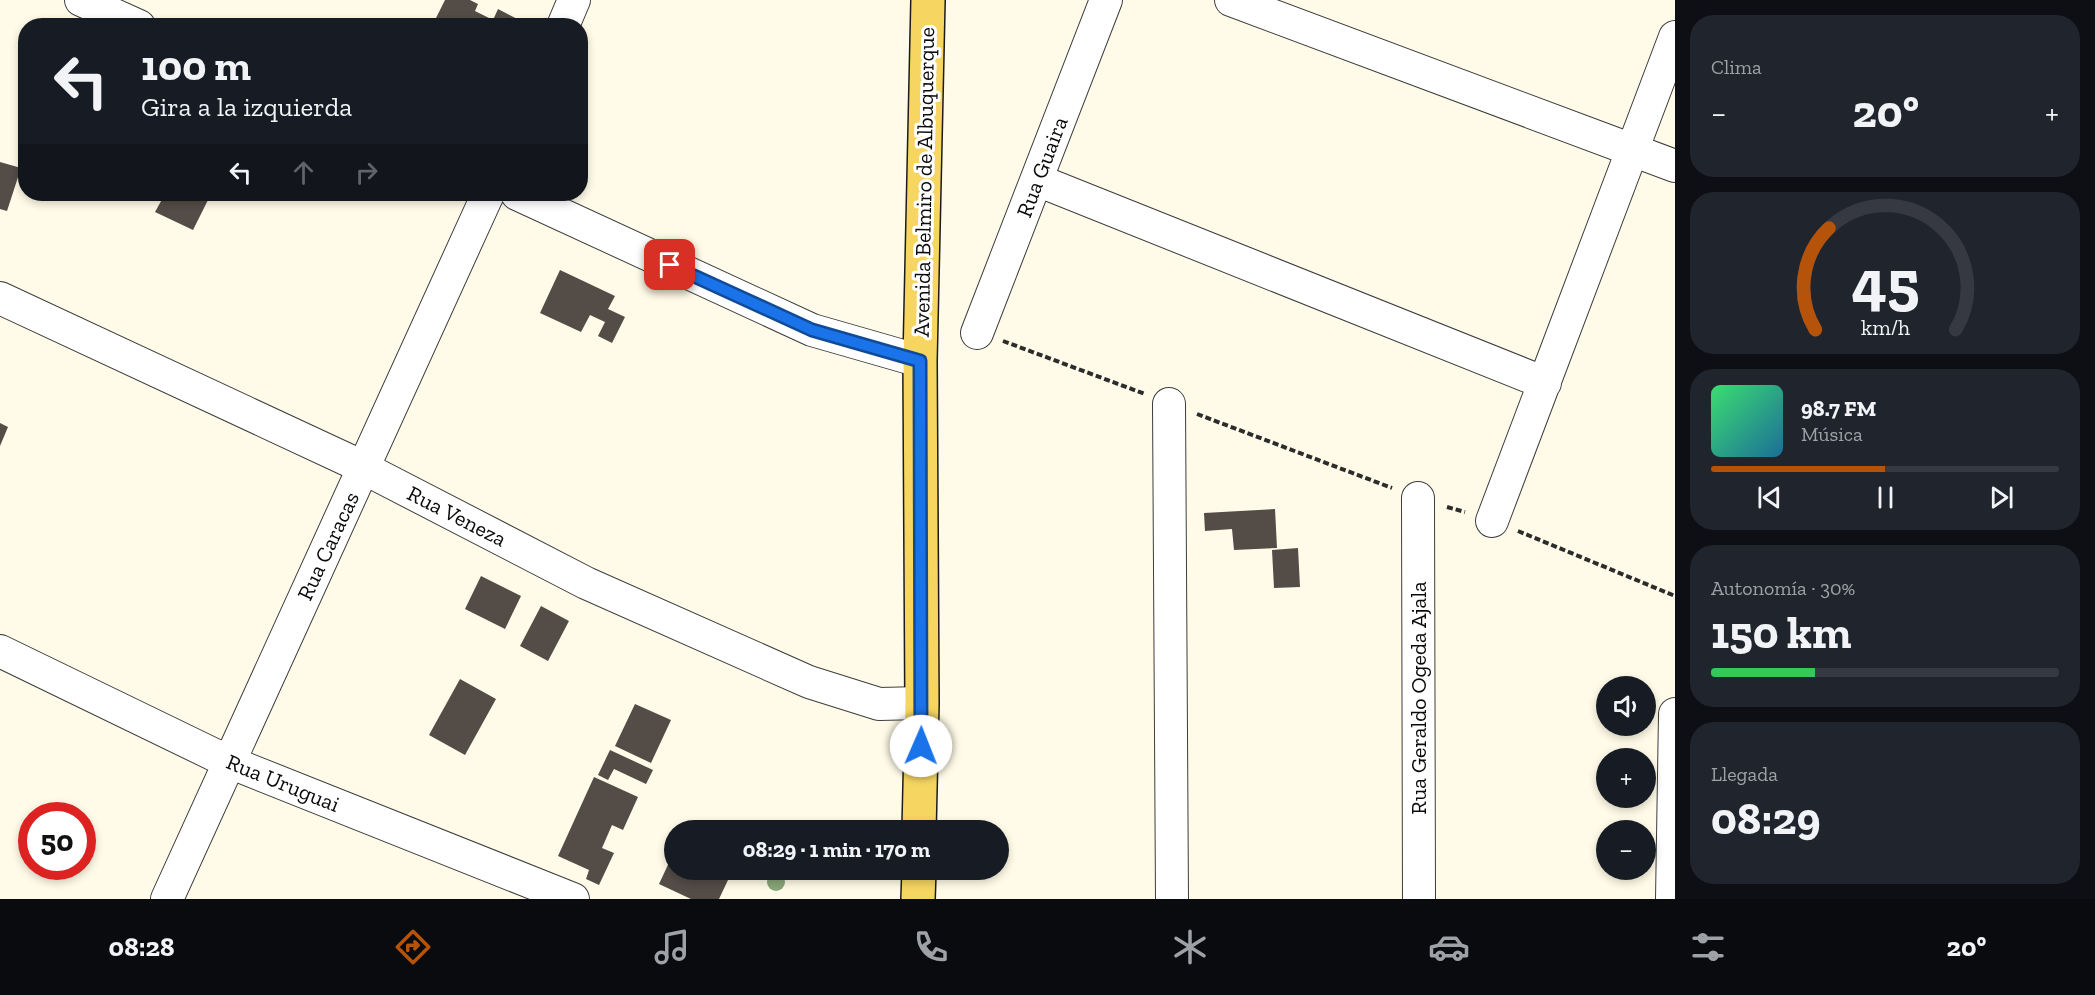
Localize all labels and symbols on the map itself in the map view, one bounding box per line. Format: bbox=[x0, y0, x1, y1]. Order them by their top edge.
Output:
street label: Avenida Belmiro de Albuquerque bbox=[908, 27, 940, 337]
street label: Rua Guaira bbox=[1010, 112, 1074, 221]
pin bbox=[644, 239, 695, 290]
street label: Rua Veneza bbox=[403, 480, 511, 553]
street label: Rua Caracas bbox=[291, 487, 365, 605]
street label: Rua Geraldo Ogeda Ajala bbox=[1405, 581, 1432, 815]
position arrow bbox=[889, 714, 953, 778]
street label: Rua Uruguai bbox=[223, 748, 343, 818]
speed limit sign: 50 bbox=[18, 802, 96, 880]

